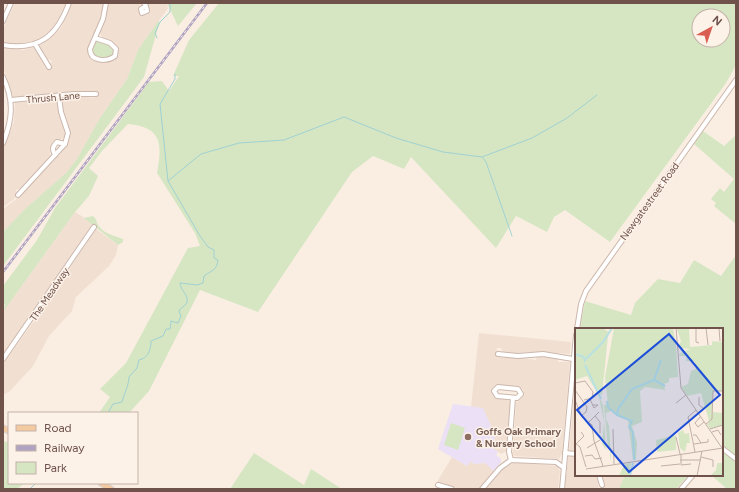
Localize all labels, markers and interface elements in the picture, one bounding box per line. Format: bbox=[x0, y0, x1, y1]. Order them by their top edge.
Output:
north arrow bbox=[691, 8, 731, 48]
text: N bbox=[710, 13, 725, 28]
street label: Thrush Lane bbox=[26, 89, 81, 106]
street label: Newgatestreet Road bbox=[617, 160, 682, 243]
street label: The Meadway bbox=[27, 264, 73, 324]
inset map bbox=[575, 328, 723, 476]
legend bbox=[8, 412, 138, 484]
text: Road bbox=[44, 421, 72, 435]
place label: Goffs Oak Primary & Nursery School bbox=[476, 425, 561, 450]
marker: Goffs Oak Primary & Nursery School bbox=[463, 432, 473, 442]
text: Railway bbox=[44, 441, 85, 455]
text: Park bbox=[44, 461, 67, 475]

